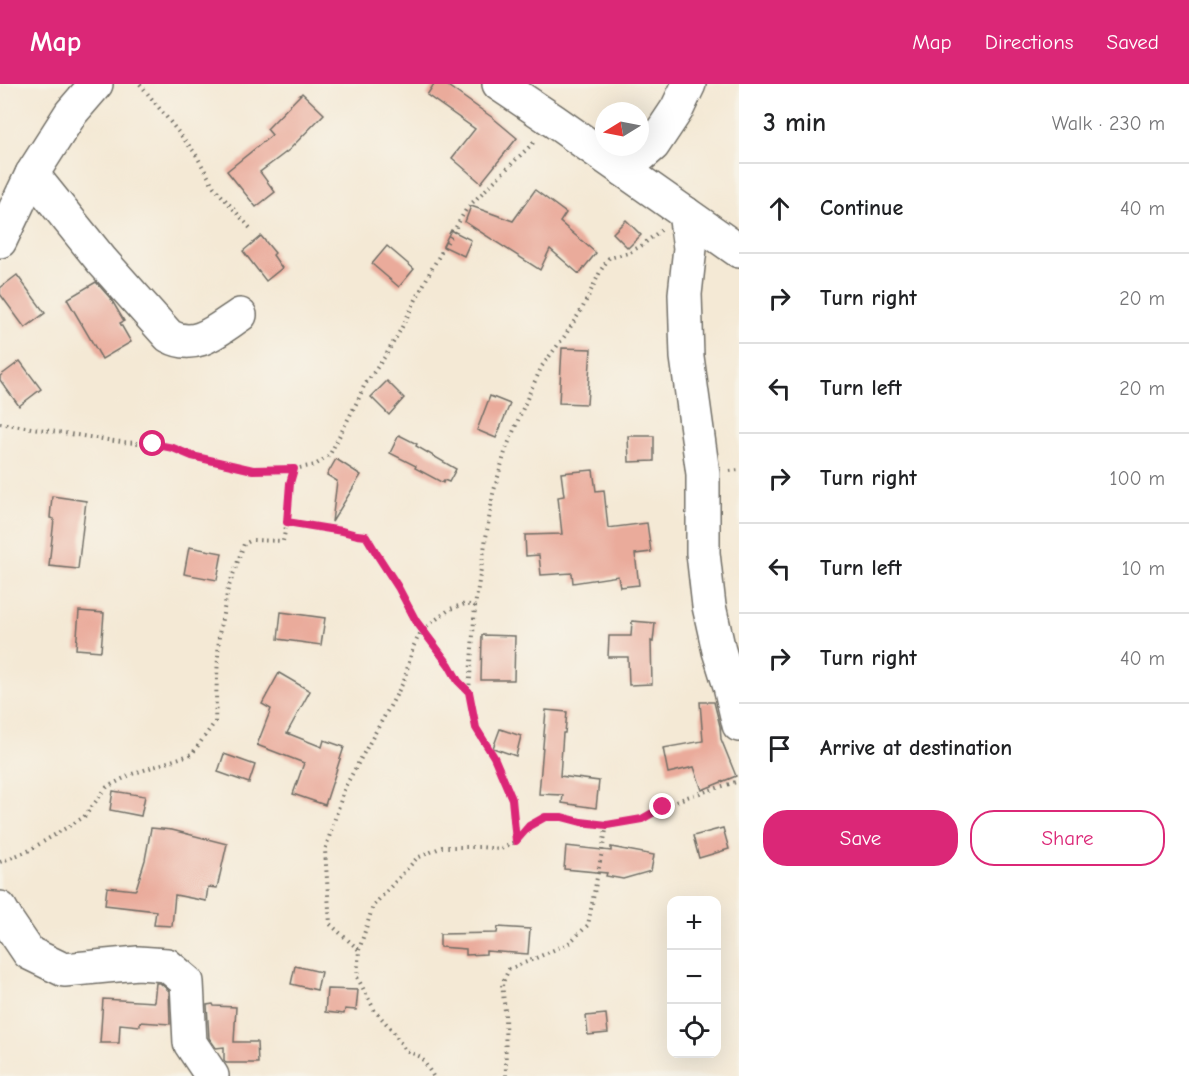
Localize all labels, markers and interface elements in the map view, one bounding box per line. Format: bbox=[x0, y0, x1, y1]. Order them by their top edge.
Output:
text: Map bbox=[30, 26, 81, 58]
text: Map bbox=[912, 30, 952, 54]
text: Directions bbox=[985, 30, 1074, 54]
text: Saved bbox=[1107, 30, 1159, 54]
north arrow bbox=[595, 102, 649, 156]
text: 3 min bbox=[763, 108, 826, 138]
text: Walk · 230 m bbox=[1052, 112, 1165, 135]
icon: ahead bbox=[763, 192, 796, 225]
text: Continue bbox=[820, 195, 903, 221]
text: 40 m bbox=[1120, 197, 1165, 220]
icon: right bbox=[763, 282, 796, 315]
text: Turn right bbox=[820, 285, 917, 311]
text: 20 m bbox=[1119, 287, 1165, 310]
icon: left bbox=[763, 372, 796, 405]
text: Turn left bbox=[820, 375, 902, 401]
text: 20 m bbox=[1119, 377, 1165, 400]
route start bbox=[139, 430, 165, 456]
icon: right bbox=[763, 462, 796, 495]
text: Turn right bbox=[820, 465, 917, 491]
text: 100 m bbox=[1110, 467, 1165, 490]
icon: left bbox=[763, 552, 796, 585]
text: Turn left bbox=[820, 555, 902, 581]
text: 10 m bbox=[1122, 557, 1165, 580]
icon: right bbox=[763, 642, 796, 675]
text: Turn right bbox=[820, 645, 917, 671]
text: 40 m bbox=[1120, 647, 1165, 670]
icon: arrive bbox=[763, 732, 796, 765]
text: Arrive at destination bbox=[820, 735, 1012, 761]
route end bbox=[649, 793, 675, 819]
button: Save bbox=[763, 810, 958, 866]
button: Share bbox=[970, 810, 1165, 866]
map controls bbox=[667, 896, 721, 1058]
button: + bbox=[667, 896, 721, 950]
button: − bbox=[667, 950, 721, 1004]
button: locate bbox=[667, 1004, 721, 1058]

